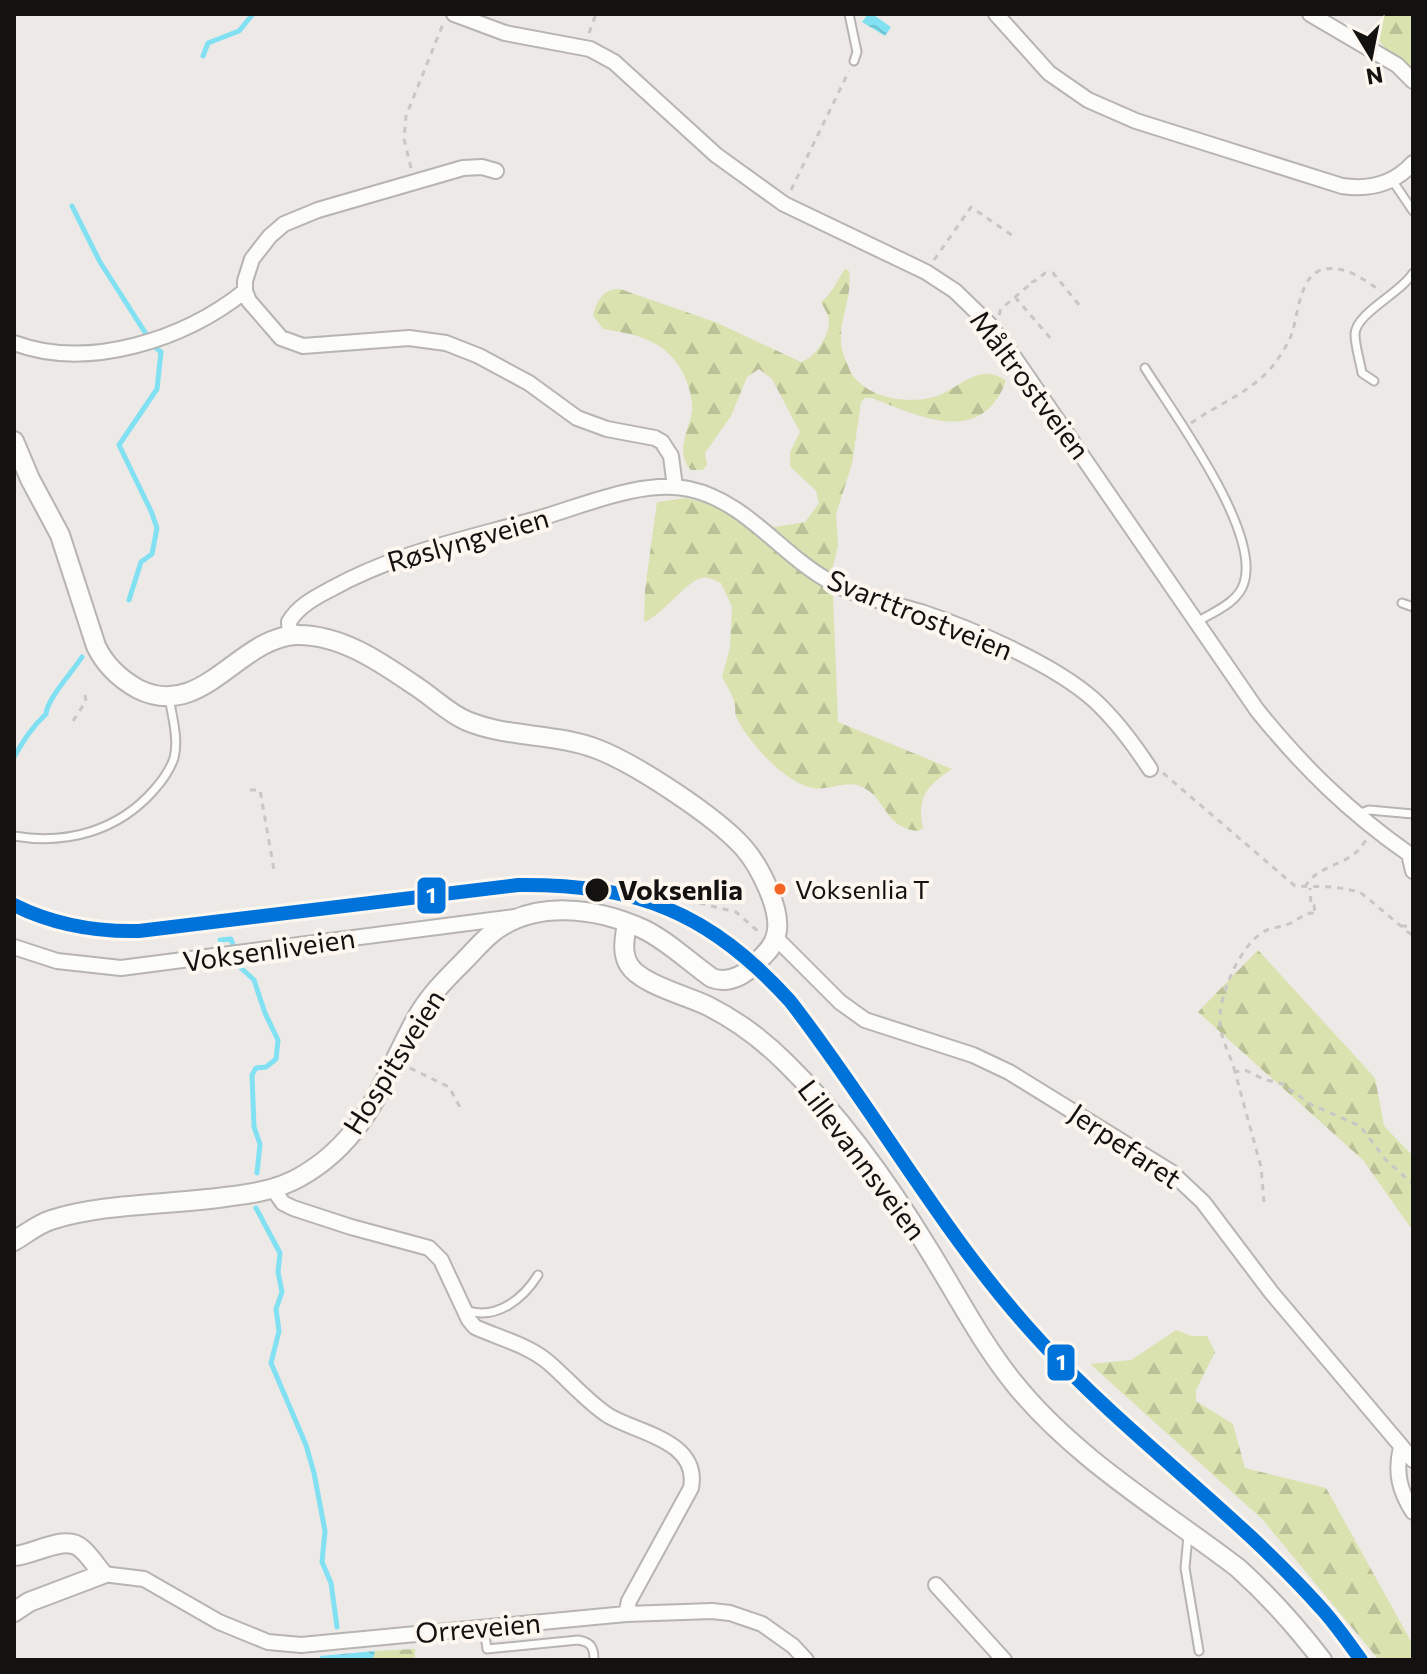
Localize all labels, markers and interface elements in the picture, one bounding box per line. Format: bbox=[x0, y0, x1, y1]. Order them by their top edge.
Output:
north arrow bbox=[1331, 16, 1411, 96]
text: N bbox=[1364, 61, 1385, 91]
street label: Måltrostveien bbox=[964, 303, 1098, 466]
street label: Røslyngveien bbox=[383, 500, 552, 578]
street label: Svarttrostveien bbox=[823, 561, 1018, 667]
place label: Voksenlia bbox=[618, 872, 743, 906]
place label: Voksenlia T bbox=[795, 873, 930, 904]
line badge: 1 bbox=[416, 876, 447, 915]
marker: Voksenlia bbox=[583, 876, 611, 904]
text: 1 bbox=[426, 881, 436, 908]
marker: Voksenlia T bbox=[772, 881, 788, 897]
street label: Voksenliveien bbox=[180, 920, 357, 978]
street label: Hospitsveien bbox=[335, 983, 451, 1140]
street label: Lillevannsveien bbox=[792, 1073, 934, 1246]
street label: Jerpefaret bbox=[1063, 1095, 1188, 1195]
line badge: 1 bbox=[1046, 1343, 1076, 1382]
text: 1 bbox=[1056, 1348, 1066, 1375]
street label: Orreveien bbox=[414, 1605, 542, 1649]

